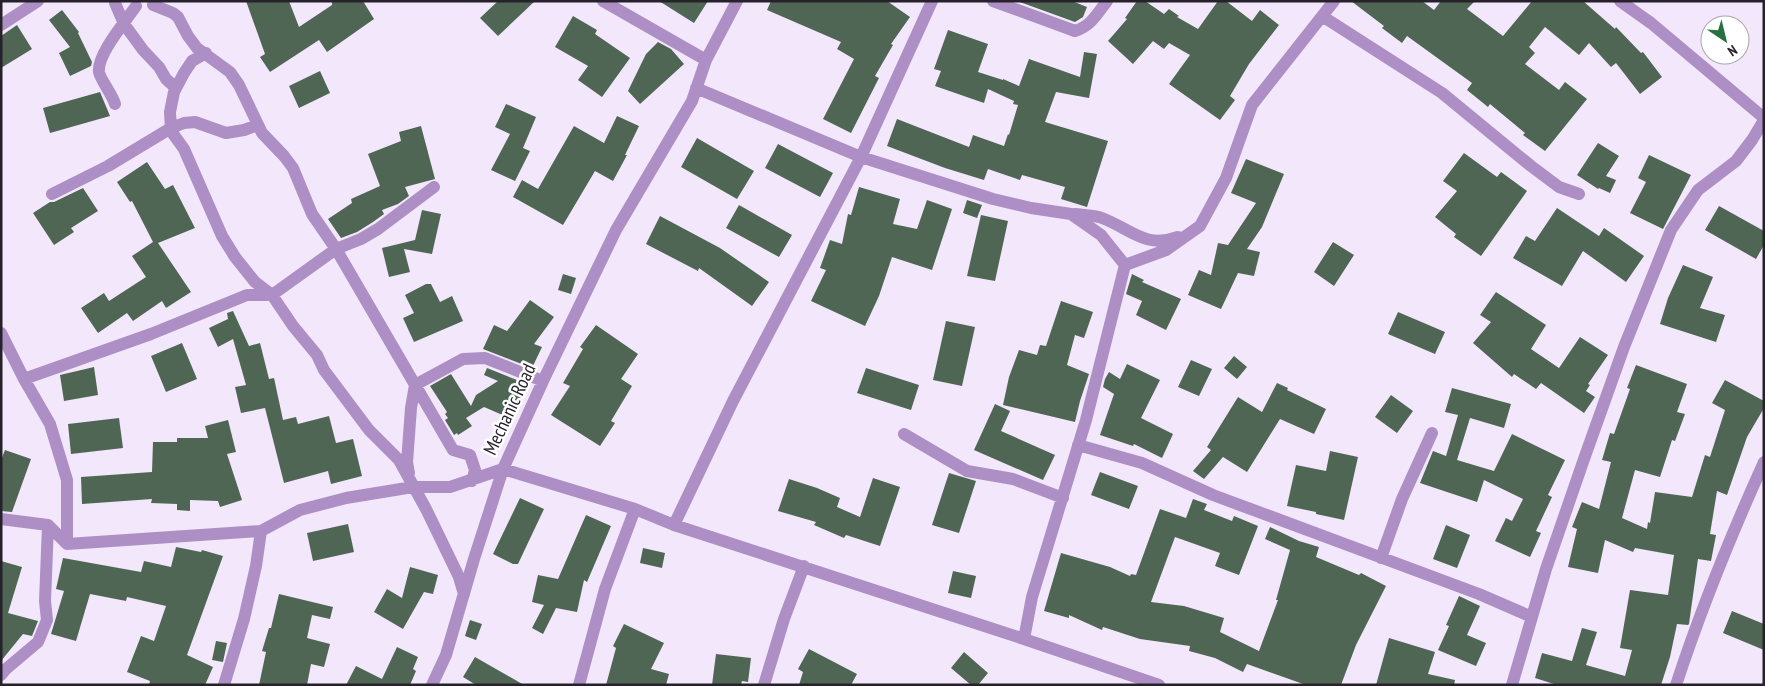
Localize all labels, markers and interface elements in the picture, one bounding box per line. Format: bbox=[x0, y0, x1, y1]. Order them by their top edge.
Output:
north arrow bbox=[1700, 15, 1750, 65]
text: N bbox=[1724, 41, 1741, 60]
street label: Mechanic Road bbox=[477, 360, 541, 458]

